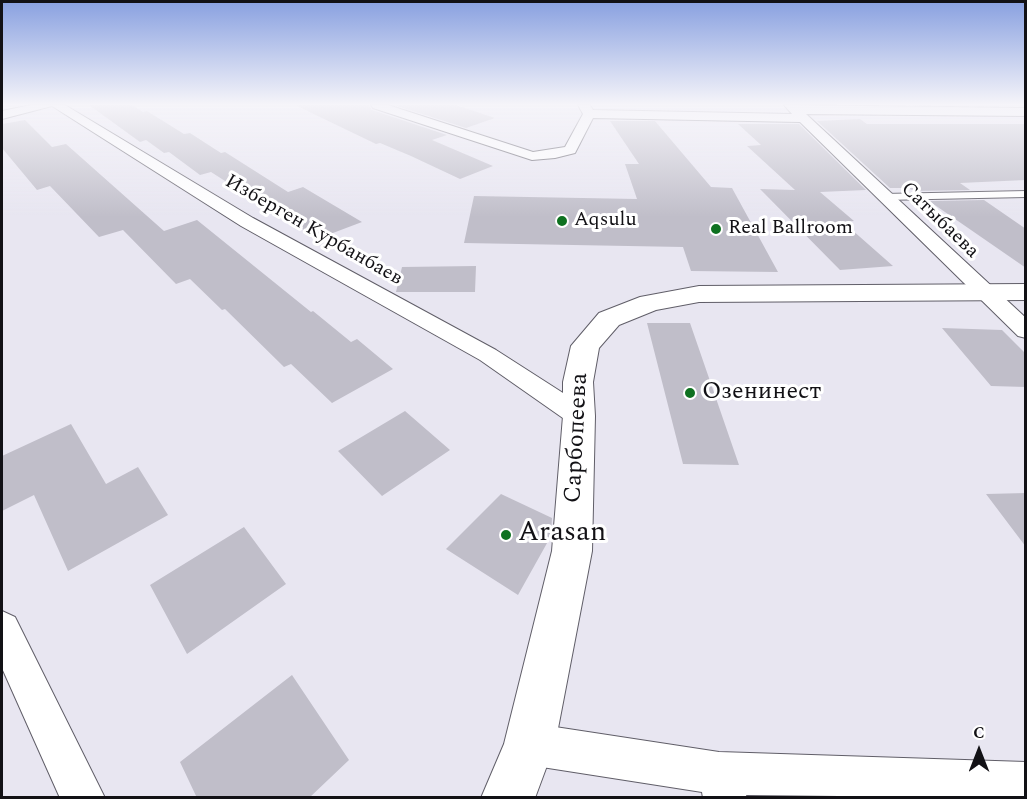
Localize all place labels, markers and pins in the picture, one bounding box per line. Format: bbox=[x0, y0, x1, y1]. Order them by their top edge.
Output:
place label: Aqsulu bbox=[574, 209, 637, 233]
marker: Aqsulu bbox=[555, 214, 569, 228]
place label: Real Ballroom bbox=[728, 217, 853, 241]
marker: Real Ballroom bbox=[709, 222, 723, 236]
place label: Озенинест bbox=[702, 379, 821, 407]
marker: Озенинест bbox=[683, 386, 697, 400]
place label: Arasan bbox=[518, 518, 606, 552]
marker: Arasan bbox=[499, 528, 513, 542]

